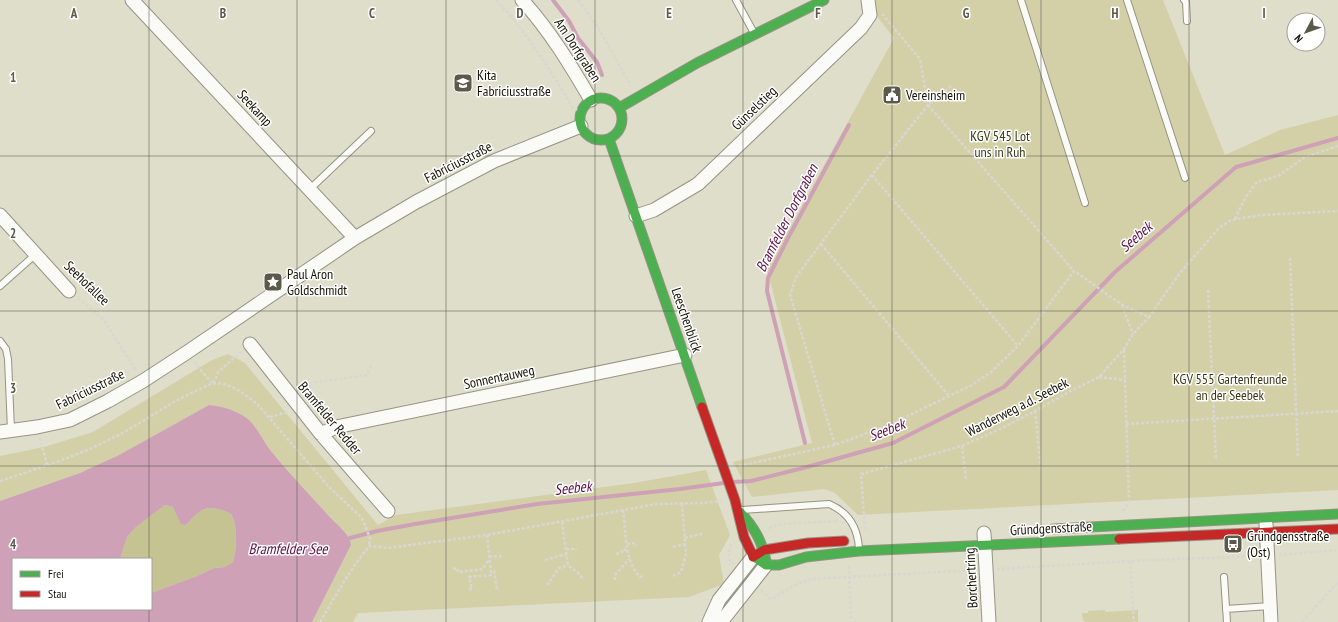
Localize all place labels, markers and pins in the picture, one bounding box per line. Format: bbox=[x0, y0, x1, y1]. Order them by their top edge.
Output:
place label: Kita Fabriciusstraße bbox=[477, 66, 551, 100]
school or university icon: Kita Fabriciusstraße bbox=[452, 72, 474, 94]
public building icon: Vereinsheim bbox=[881, 84, 903, 106]
place label: Vereinsheim bbox=[905, 86, 965, 104]
place label: Paul Aron Goldschmidt bbox=[287, 265, 347, 299]
place icon: Paul Aron Goldschmidt bbox=[262, 271, 284, 293]
place label: Gründgensstraße (Ost) bbox=[1247, 527, 1330, 561]
bus stop icon: Gründgensstraße (Ost) bbox=[1222, 533, 1244, 555]

